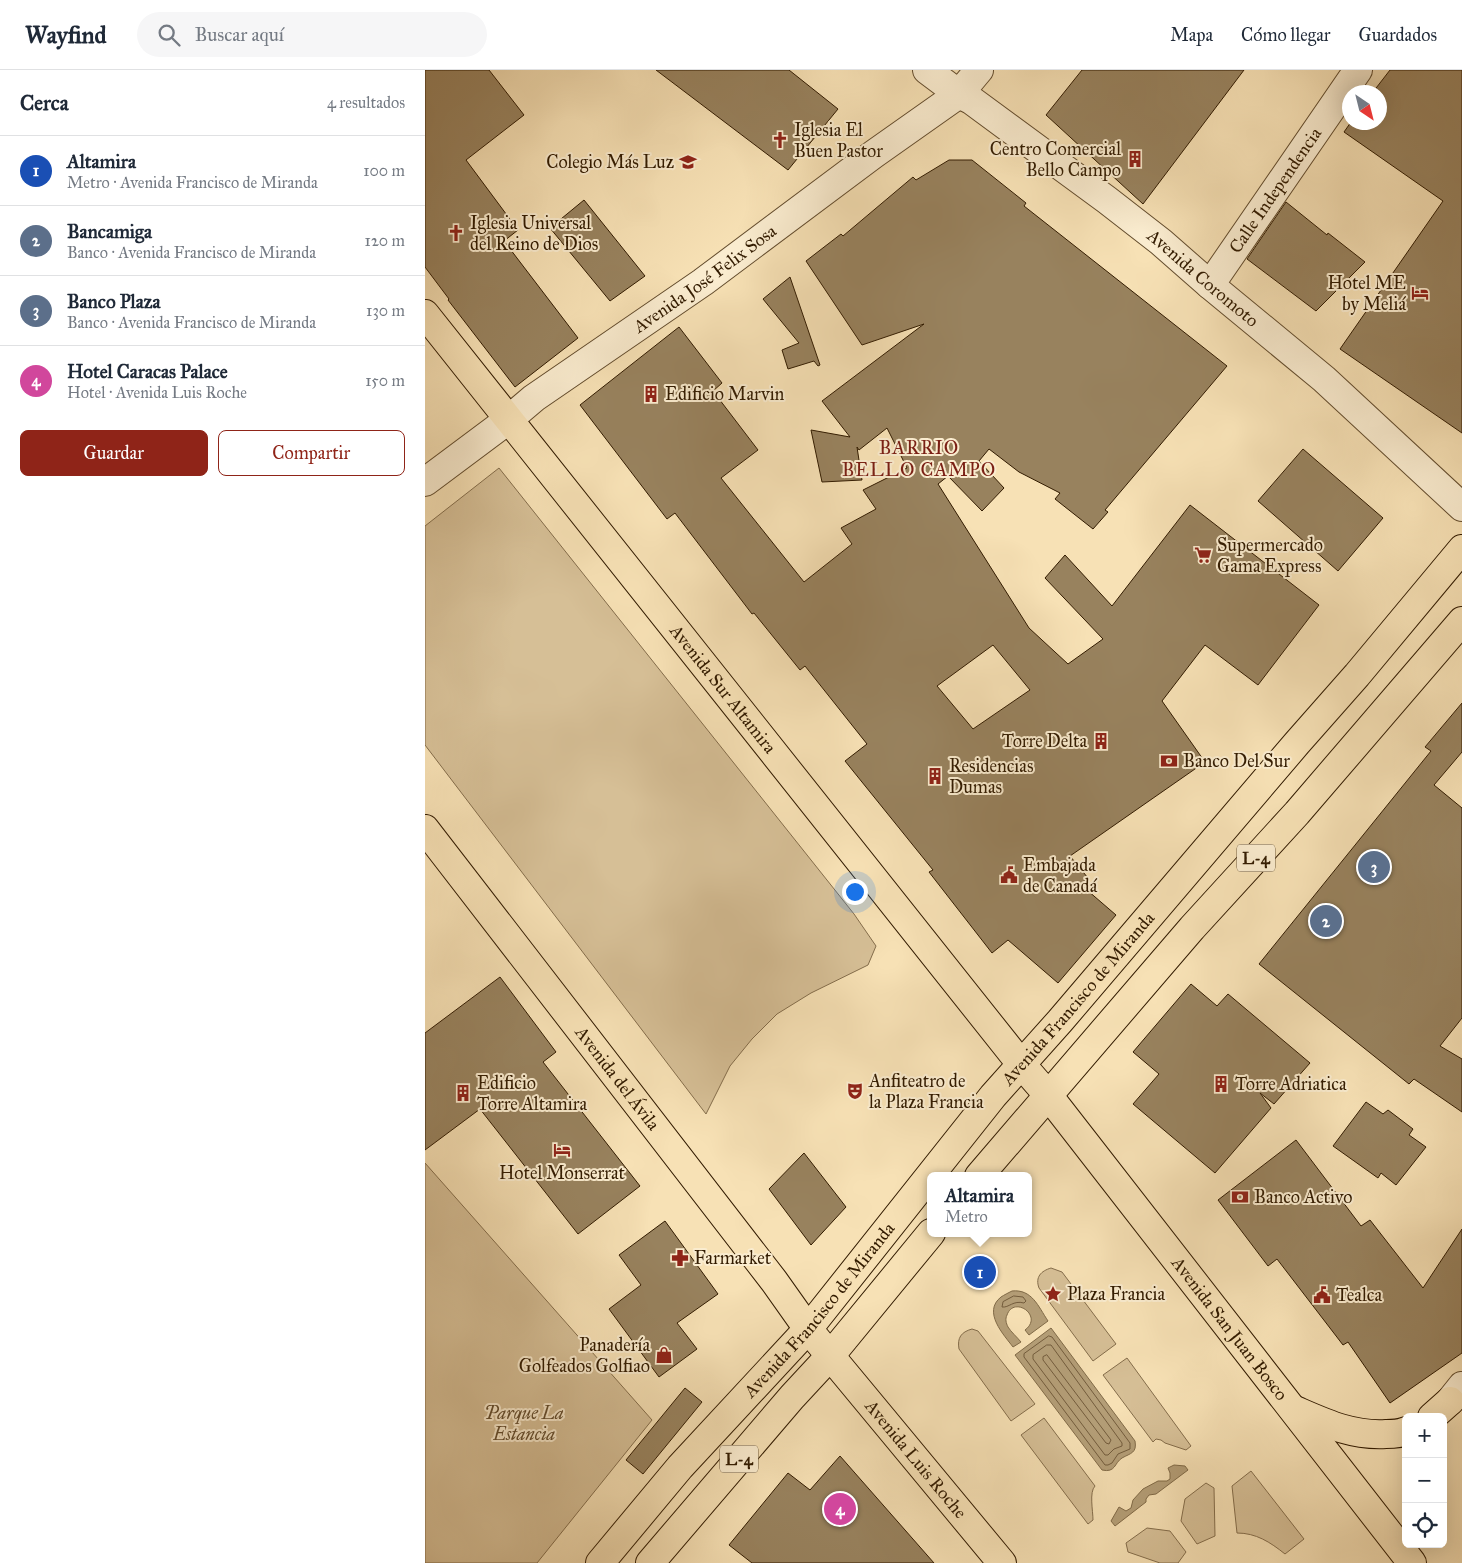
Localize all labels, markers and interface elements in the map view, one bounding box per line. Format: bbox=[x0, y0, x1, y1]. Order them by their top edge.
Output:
search box bbox=[137, 12, 487, 57]
text: Wayfind bbox=[25, 20, 107, 50]
icon: search bbox=[155, 21, 183, 49]
text: Buscar aquí bbox=[195, 23, 284, 46]
text: Mapa bbox=[1170, 24, 1213, 46]
text: Cómo llegar bbox=[1241, 24, 1331, 46]
text: Guardados bbox=[1359, 24, 1437, 46]
north arrow bbox=[1342, 85, 1387, 130]
text: Cerca bbox=[20, 90, 69, 116]
text: 4 resultados bbox=[327, 93, 405, 112]
place label: Iglesia El Buen Pastor bbox=[794, 119, 883, 162]
street label: Calle Independencia bbox=[1224, 123, 1326, 257]
church icon: Iglesia El Buen Pastor bbox=[770, 130, 790, 150]
place label: Centro Comercial Bello Campo bbox=[990, 138, 1121, 181]
building icon: Centro Comercial Bello Campo bbox=[1125, 149, 1145, 169]
text: Altamira bbox=[67, 150, 136, 173]
place label: Colegio Más Luz bbox=[546, 151, 674, 174]
school or university icon: Colegio Más Luz bbox=[678, 152, 698, 172]
text: 1 bbox=[33, 161, 39, 180]
text: 100 m bbox=[363, 161, 405, 180]
text: Metro · Avenida Francisco de Miranda bbox=[67, 173, 318, 192]
place label: Iglesia Universal del Reino de Dios bbox=[470, 212, 598, 255]
text: Bancamiga bbox=[67, 220, 152, 243]
street label: Avenida José Felix Sosa bbox=[628, 220, 781, 338]
church icon: Iglesia Universal del Reino de Dios bbox=[446, 223, 466, 243]
street label: Avenida Coromoto bbox=[1142, 224, 1263, 332]
text: 2 bbox=[32, 231, 40, 250]
text: 120 m bbox=[365, 231, 405, 250]
text: Banco · Avenida Francisco de Miranda bbox=[67, 243, 316, 262]
place label: Hotel ME by Meliá bbox=[1327, 272, 1406, 315]
hotel icon: Hotel ME by Meliá bbox=[1410, 283, 1430, 303]
text: Banco Plaza bbox=[67, 290, 161, 313]
text: 3 bbox=[33, 301, 39, 320]
text: 130 m bbox=[366, 301, 405, 320]
text: Banco · Avenida Francisco de Miranda bbox=[67, 313, 316, 332]
text: Hotel Caracas Palace bbox=[67, 360, 228, 383]
text: 4 bbox=[32, 371, 40, 390]
text: 150 m bbox=[365, 371, 405, 390]
text: Hotel · Avenida Luis Roche bbox=[67, 383, 247, 402]
place label: Edificio Marvin bbox=[665, 383, 785, 405]
building icon: Edificio Marvin bbox=[641, 384, 661, 404]
button: Guardar bbox=[20, 430, 208, 476]
button: Compartir bbox=[218, 430, 405, 476]
district label: BARRIO BELLO CAMPO bbox=[842, 436, 996, 481]
place label: Supermercado Gama Express bbox=[1217, 534, 1323, 577]
supermarket icon: Supermercado Gama Express bbox=[1193, 545, 1213, 565]
street label: Avenida Sur Altamira bbox=[664, 619, 781, 758]
place label: Torre Delta bbox=[1002, 730, 1087, 752]
building icon: Torre Delta bbox=[1091, 731, 1111, 751]
place label: Banco Del Sur bbox=[1183, 750, 1290, 772]
bank icon: Banco Del Sur bbox=[1159, 751, 1179, 771]
place label: Residencias Dumas bbox=[949, 755, 1033, 798]
building icon: Residencias Dumas bbox=[925, 766, 945, 786]
road number: L-4 bbox=[1237, 844, 1275, 871]
pin: 3 bbox=[1358, 848, 1390, 886]
place label: Embajada de Canadá bbox=[1023, 854, 1098, 897]
public building icon: Embajada de Canadá bbox=[999, 865, 1019, 885]
your location bbox=[842, 879, 868, 905]
pin: 2 bbox=[1310, 902, 1342, 940]
street label: Avenida Francisco de Miranda bbox=[996, 907, 1159, 1091]
street label: Avenida del Ávila bbox=[570, 1021, 665, 1135]
place label: Anfiteatro de la Plaza Francia bbox=[868, 1070, 984, 1113]
place label: Edificio Torre Altamira bbox=[477, 1072, 587, 1115]
place label: Torre Adriatica bbox=[1235, 1073, 1347, 1095]
building icon: Torre Adriatica bbox=[1211, 1074, 1231, 1094]
theatre icon: Anfiteatro de la Plaza Francia bbox=[845, 1081, 865, 1101]
building icon: Edificio Torre Altamira bbox=[453, 1083, 473, 1103]
hotel icon: Hotel Monserrat bbox=[552, 1140, 572, 1160]
place label: Hotel Monserrat bbox=[499, 1162, 626, 1184]
popup bbox=[927, 1172, 1032, 1237]
text: Altamira bbox=[945, 1184, 1014, 1207]
place label: Banco Activo bbox=[1254, 1186, 1352, 1208]
bank icon: Banco Activo bbox=[1230, 1187, 1250, 1207]
text: Metro bbox=[945, 1207, 988, 1226]
street label: Avenida Francisco de Miranda bbox=[738, 1218, 900, 1403]
place label: Farmarket bbox=[694, 1247, 772, 1269]
pharmacy icon: Farmarket bbox=[670, 1248, 690, 1268]
street label: Avenida San Juan Bosco bbox=[1166, 1251, 1293, 1405]
pin: 1 bbox=[964, 1253, 996, 1291]
place label: Plaza Francia bbox=[1067, 1283, 1166, 1305]
place icon: Plaza Francia bbox=[1043, 1284, 1063, 1304]
place label: Tealca bbox=[1336, 1284, 1382, 1306]
public building icon: Tealca bbox=[1312, 1285, 1332, 1305]
place label: Panadería Golfeados Golfiao bbox=[519, 1334, 650, 1377]
shop icon: Panadería Golfeados Golfiao bbox=[654, 1345, 674, 1365]
street label: Avenida Luis Roche bbox=[860, 1395, 972, 1523]
park label: Parque La Estancia bbox=[484, 1402, 564, 1445]
map controls bbox=[1402, 1413, 1447, 1548]
button: + bbox=[1402, 1413, 1447, 1458]
road number: L-4 bbox=[720, 1446, 758, 1472]
button: − bbox=[1402, 1458, 1447, 1503]
pin: 4 bbox=[824, 1490, 856, 1528]
button: locate bbox=[1402, 1503, 1447, 1548]

